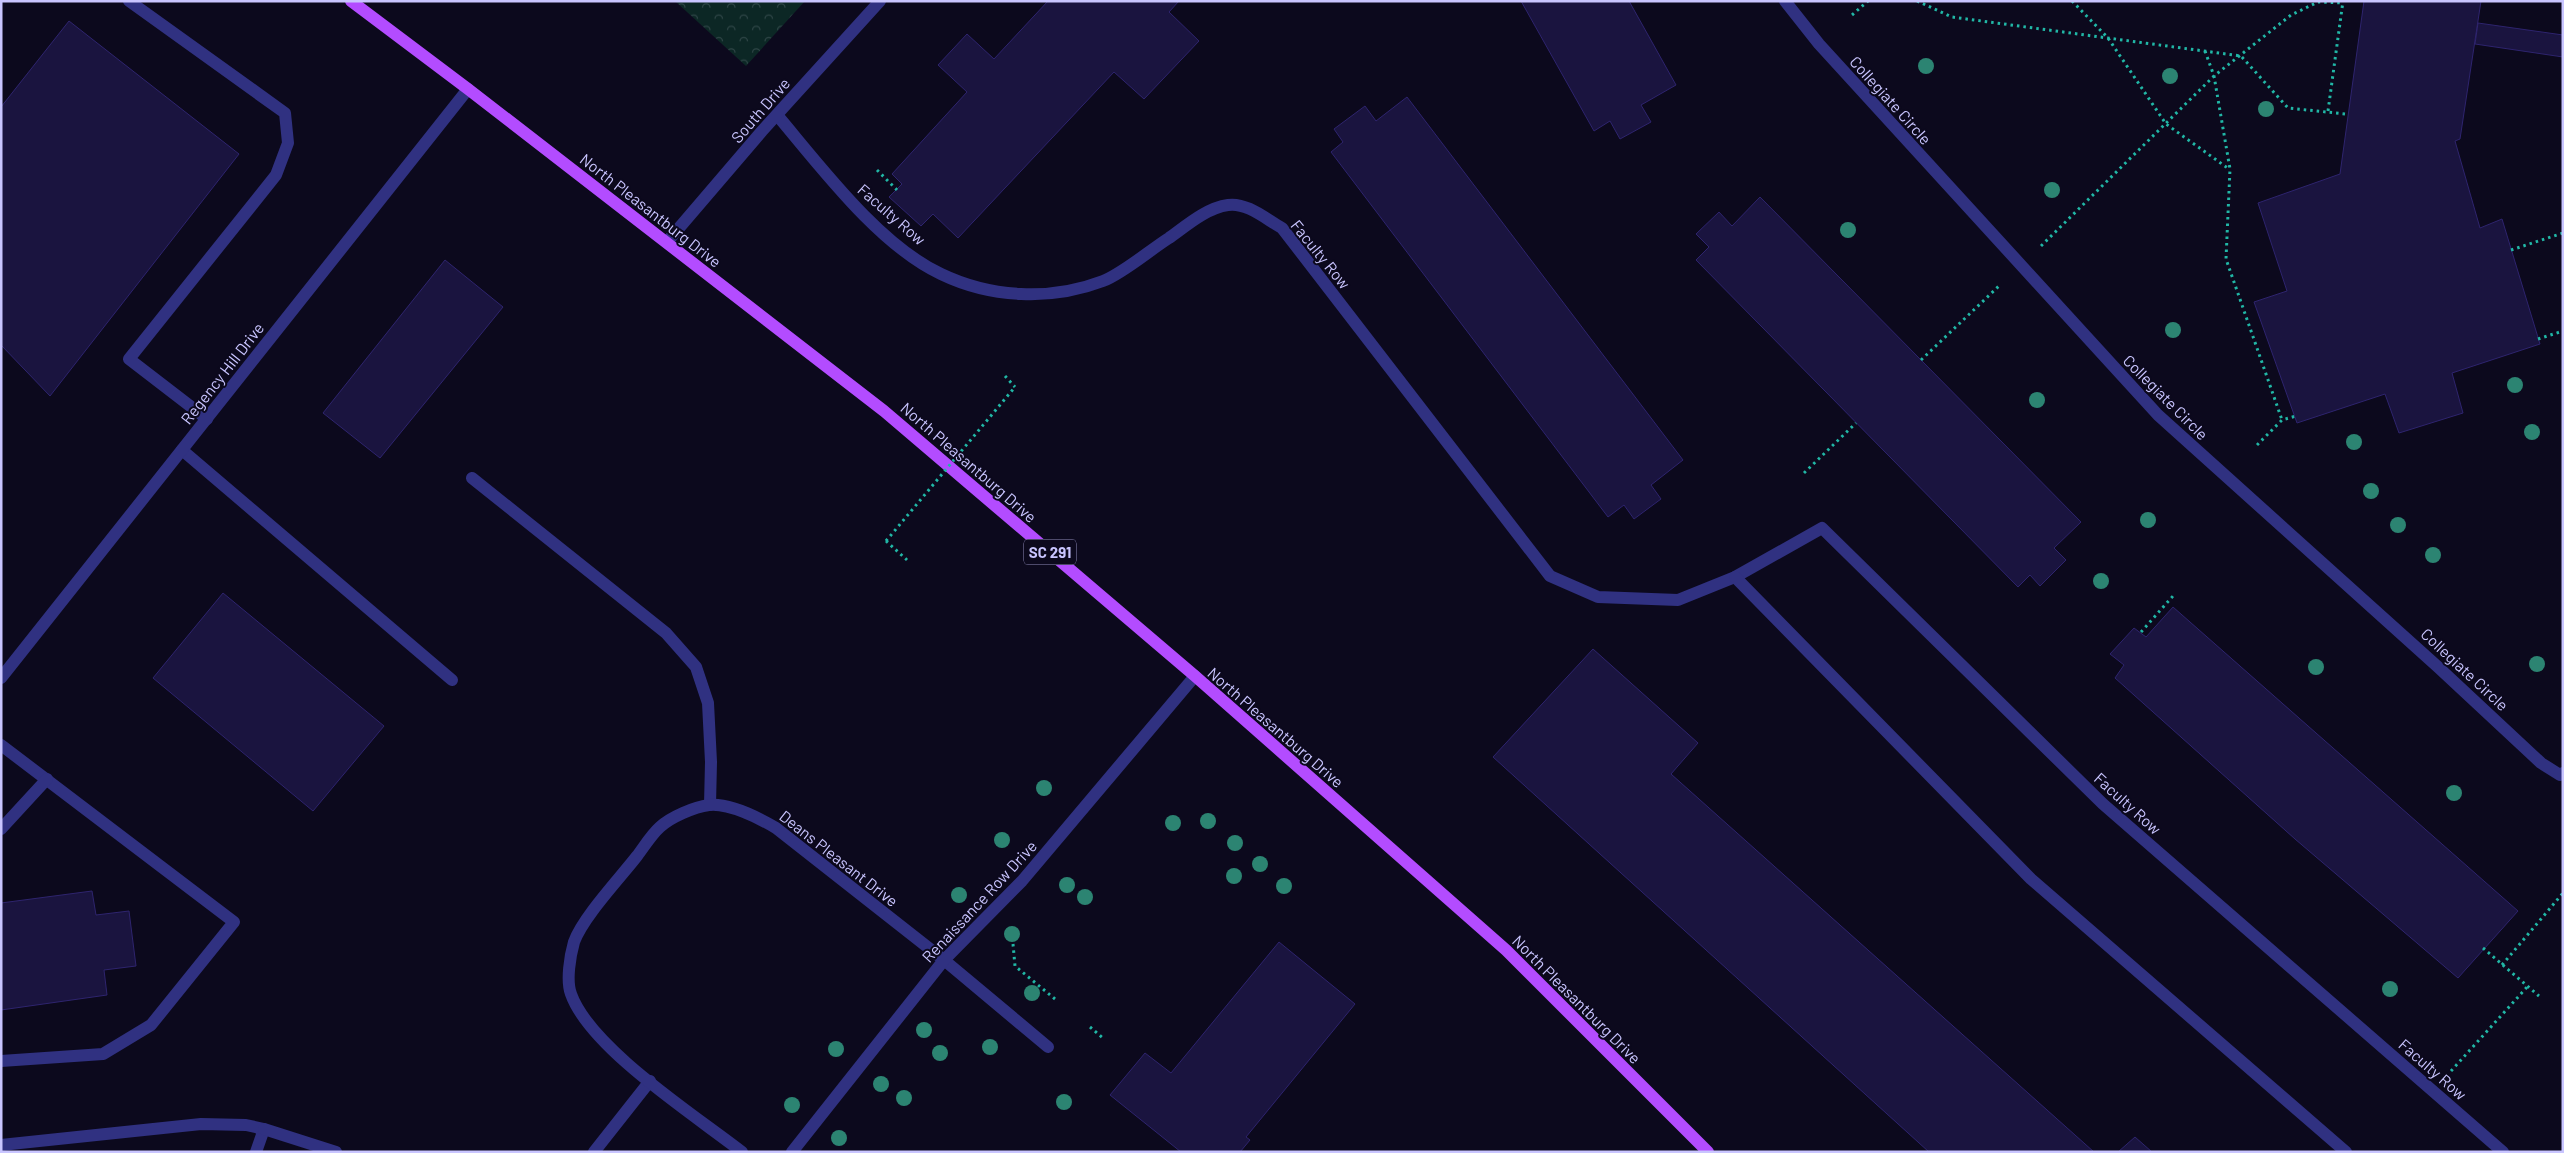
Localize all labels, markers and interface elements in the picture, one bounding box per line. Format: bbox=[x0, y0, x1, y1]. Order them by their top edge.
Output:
street label: Collegiate Circle bbox=[1846, 52, 1936, 148]
street label: South Drive bbox=[727, 74, 793, 146]
street label: North Pleasantburg Drive bbox=[577, 149, 725, 271]
street label: Faculty Row bbox=[854, 179, 930, 249]
street label: Faculty Row bbox=[1287, 216, 1355, 293]
street label: Regency Hill Drive bbox=[177, 319, 267, 427]
street label: Collegiate Circle bbox=[2120, 351, 2212, 443]
street label: North Pleasantburg Drive bbox=[897, 398, 1041, 526]
road number: SC 291 bbox=[1024, 540, 1076, 564]
street label: Collegiate Circle bbox=[2417, 624, 2513, 714]
street label: North Pleasantburg Drive bbox=[1204, 663, 1348, 791]
street label: Faculty Row bbox=[2091, 768, 2166, 838]
street label: Deans Pleasant Drive bbox=[776, 806, 902, 910]
street label: Renaissance Row Drive bbox=[918, 836, 1040, 966]
street label: North Pleasantburg Drive bbox=[1509, 931, 1645, 1067]
street label: Faculty Row bbox=[2395, 1034, 2471, 1104]

